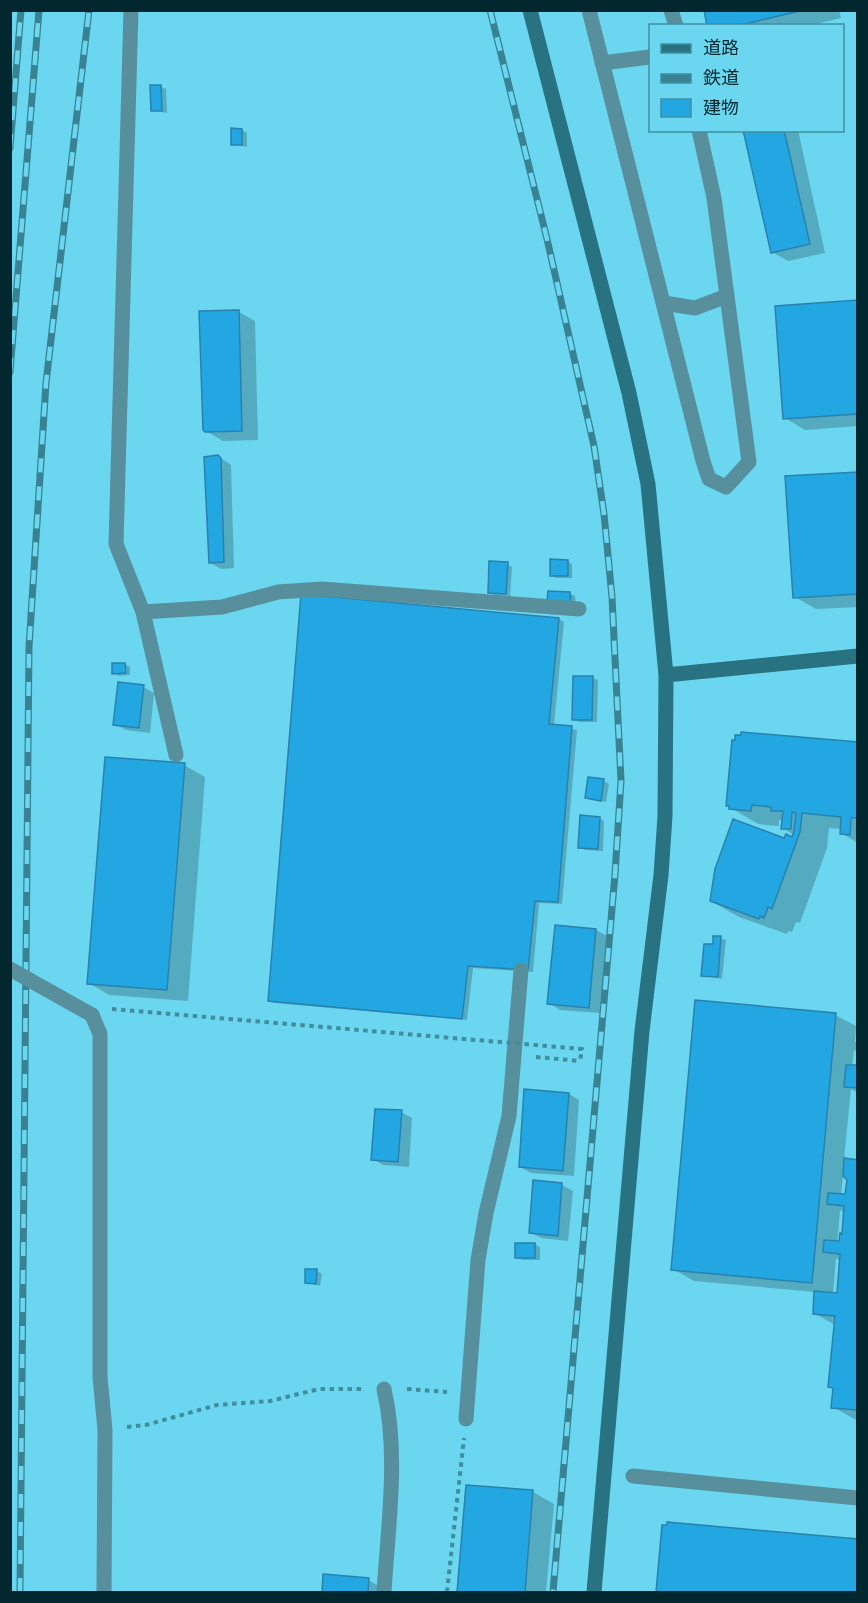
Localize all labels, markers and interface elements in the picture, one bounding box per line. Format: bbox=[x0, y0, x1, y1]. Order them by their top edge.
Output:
legend bbox=[649, 24, 844, 132]
text: 道路 bbox=[703, 36, 739, 58]
text: 鉄道 bbox=[703, 66, 739, 88]
text: 建物 bbox=[703, 96, 739, 118]

